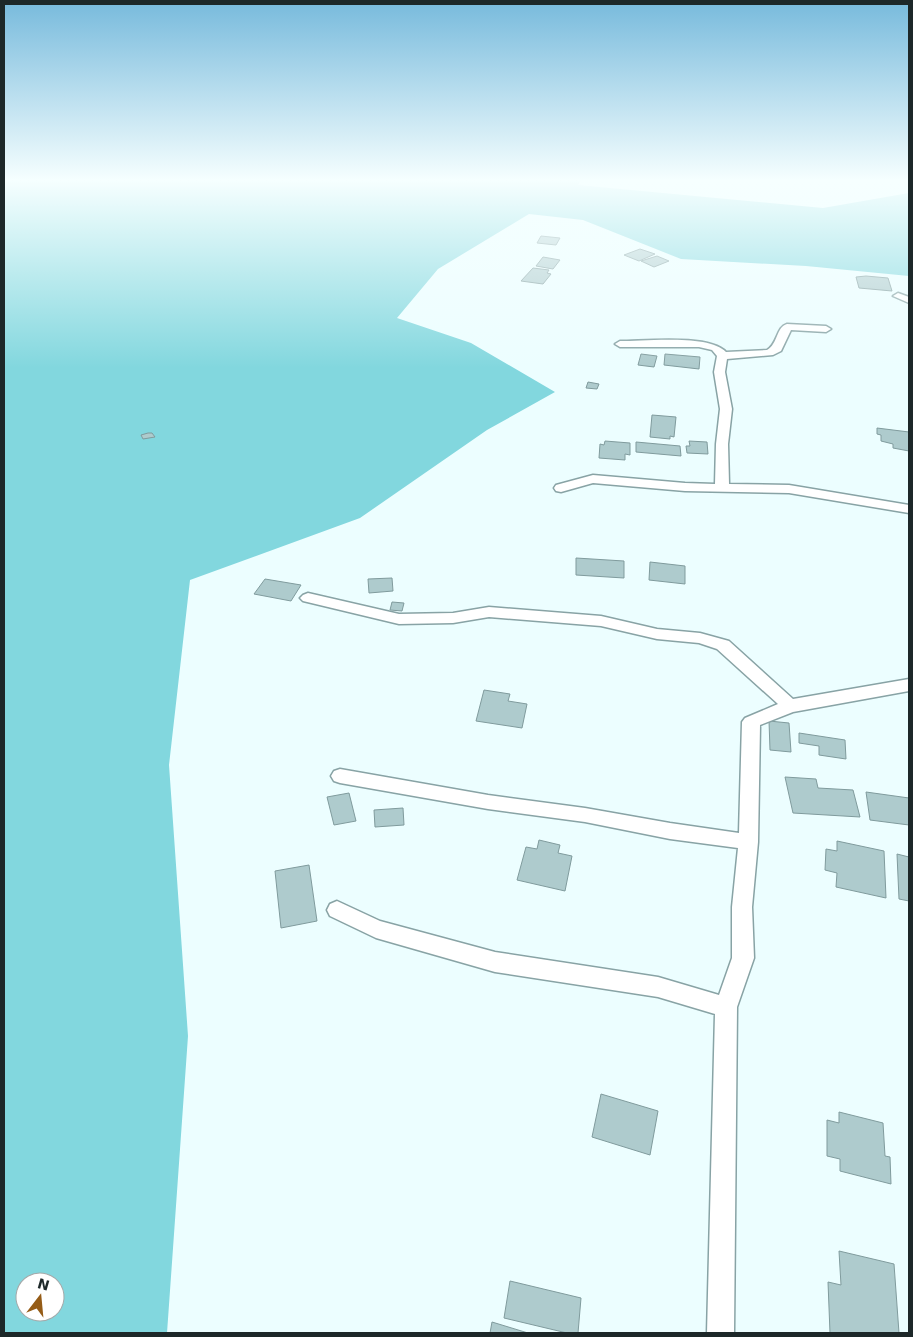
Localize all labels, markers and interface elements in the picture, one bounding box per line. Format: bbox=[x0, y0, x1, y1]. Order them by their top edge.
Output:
north arrow bbox=[15, 1272, 65, 1322]
text: N bbox=[36, 1275, 51, 1294]

